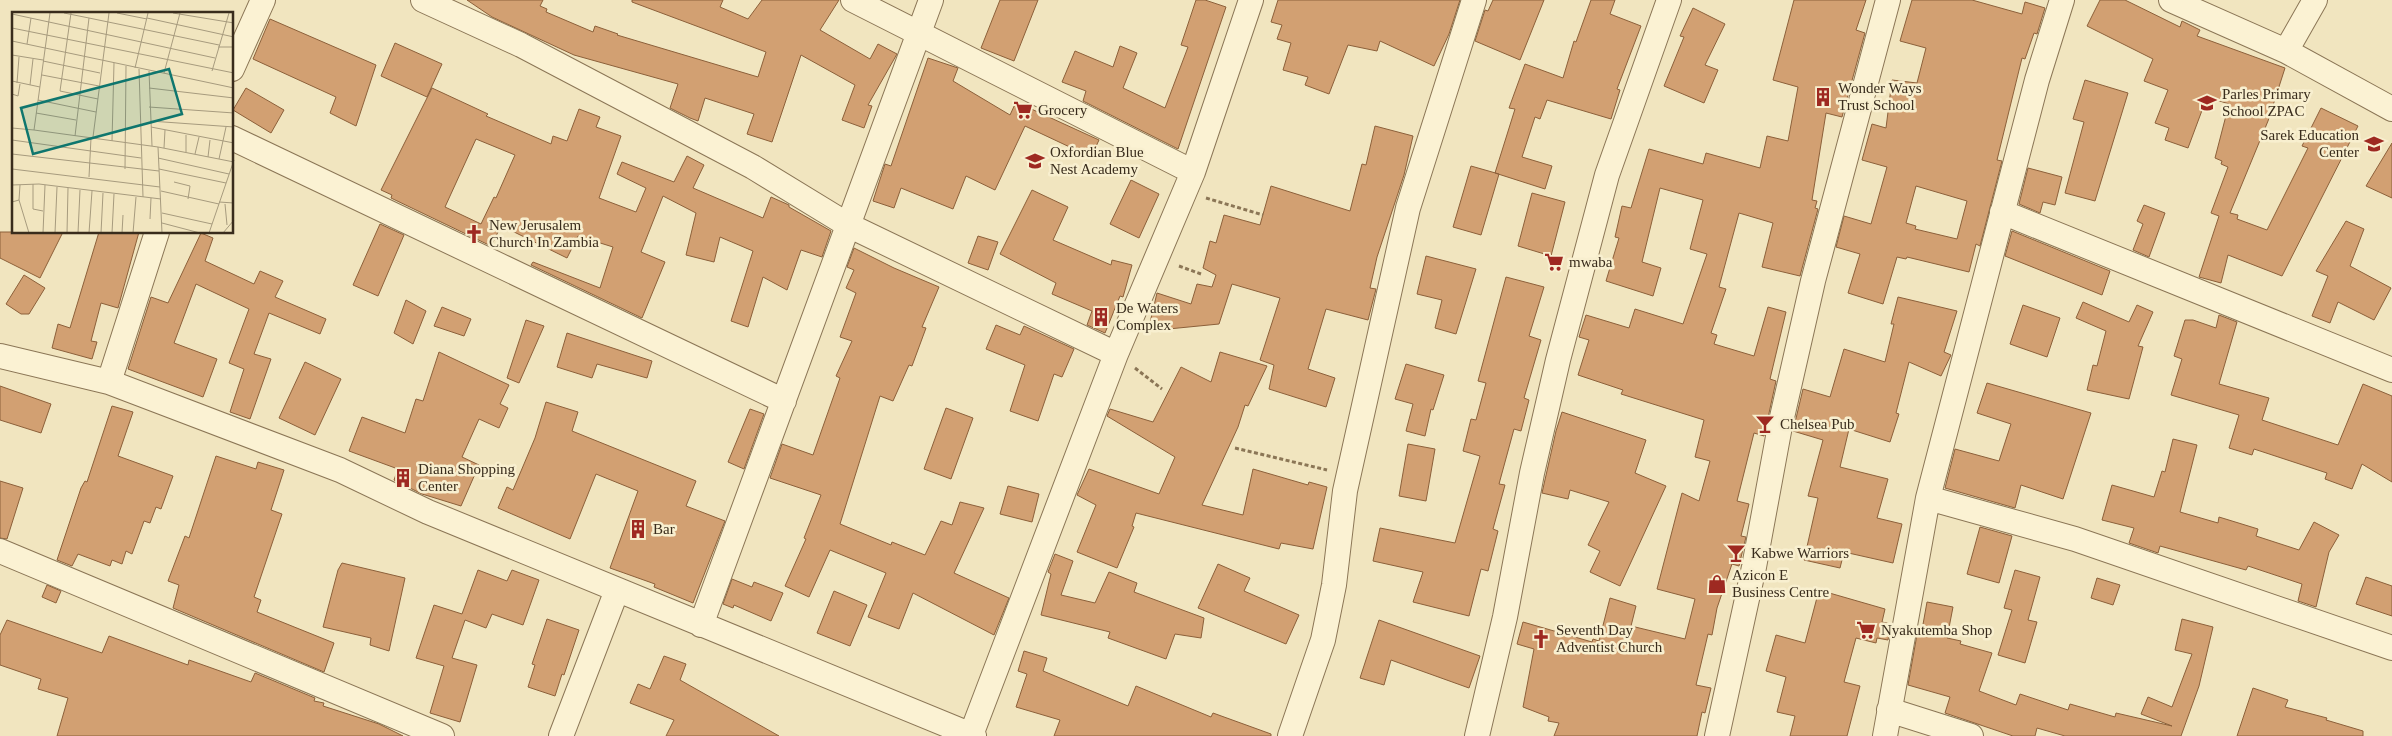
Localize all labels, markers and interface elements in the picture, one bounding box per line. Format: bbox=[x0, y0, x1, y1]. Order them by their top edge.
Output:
inset map bbox=[12, 12, 234, 234]
place label: Wonder Ways Trust School bbox=[1838, 80, 1922, 113]
building icon: Wonder Ways Trust School bbox=[1812, 86, 1834, 108]
place label: Parles Primary School ZPAC bbox=[2222, 86, 2311, 119]
school or university icon: Parles Primary School ZPAC bbox=[2196, 92, 2218, 114]
supermarket icon: Grocery bbox=[1012, 99, 1034, 121]
place label: Grocery bbox=[1038, 102, 1088, 118]
place label: Sarek Education Center bbox=[2260, 127, 2359, 160]
school or university icon: Sarek Education Center bbox=[2363, 133, 2385, 155]
place label: Oxfordian Blue Nest Academy bbox=[1050, 144, 1144, 177]
school or university icon: Oxfordian Blue Nest Academy bbox=[1024, 150, 1046, 172]
place label: New Jerusalem Church In Zambia bbox=[489, 217, 599, 250]
church icon: New Jerusalem Church In Zambia bbox=[463, 223, 485, 245]
supermarket icon: mwaba bbox=[1543, 251, 1565, 273]
place label: mwaba bbox=[1569, 254, 1613, 270]
place label: De Waters Complex bbox=[1116, 300, 1178, 333]
building icon: De Waters Complex bbox=[1090, 306, 1112, 328]
bar icon: Chelsea Pub bbox=[1754, 413, 1776, 435]
place label: Chelsea Pub bbox=[1780, 416, 1855, 432]
place label: Diana Shopping Center bbox=[418, 461, 516, 494]
building icon: Diana Shopping Center bbox=[392, 467, 414, 489]
building icon: Bar bbox=[627, 518, 649, 540]
place label: Bar bbox=[653, 521, 675, 537]
bar icon: Kabwe Warriors bbox=[1725, 542, 1747, 564]
place label: Kabwe Warriors bbox=[1751, 545, 1849, 561]
place label: Azicon E Business Centre bbox=[1732, 567, 1829, 600]
shop icon: Azicon E Business Centre bbox=[1706, 573, 1728, 595]
supermarket icon: Nyakutemba Shop bbox=[1855, 619, 1877, 641]
place label: Seventh Day Adventist Church bbox=[1556, 622, 1663, 655]
place label: Nyakutemba Shop bbox=[1881, 622, 1992, 638]
church icon: Seventh Day Adventist Church bbox=[1530, 628, 1552, 650]

